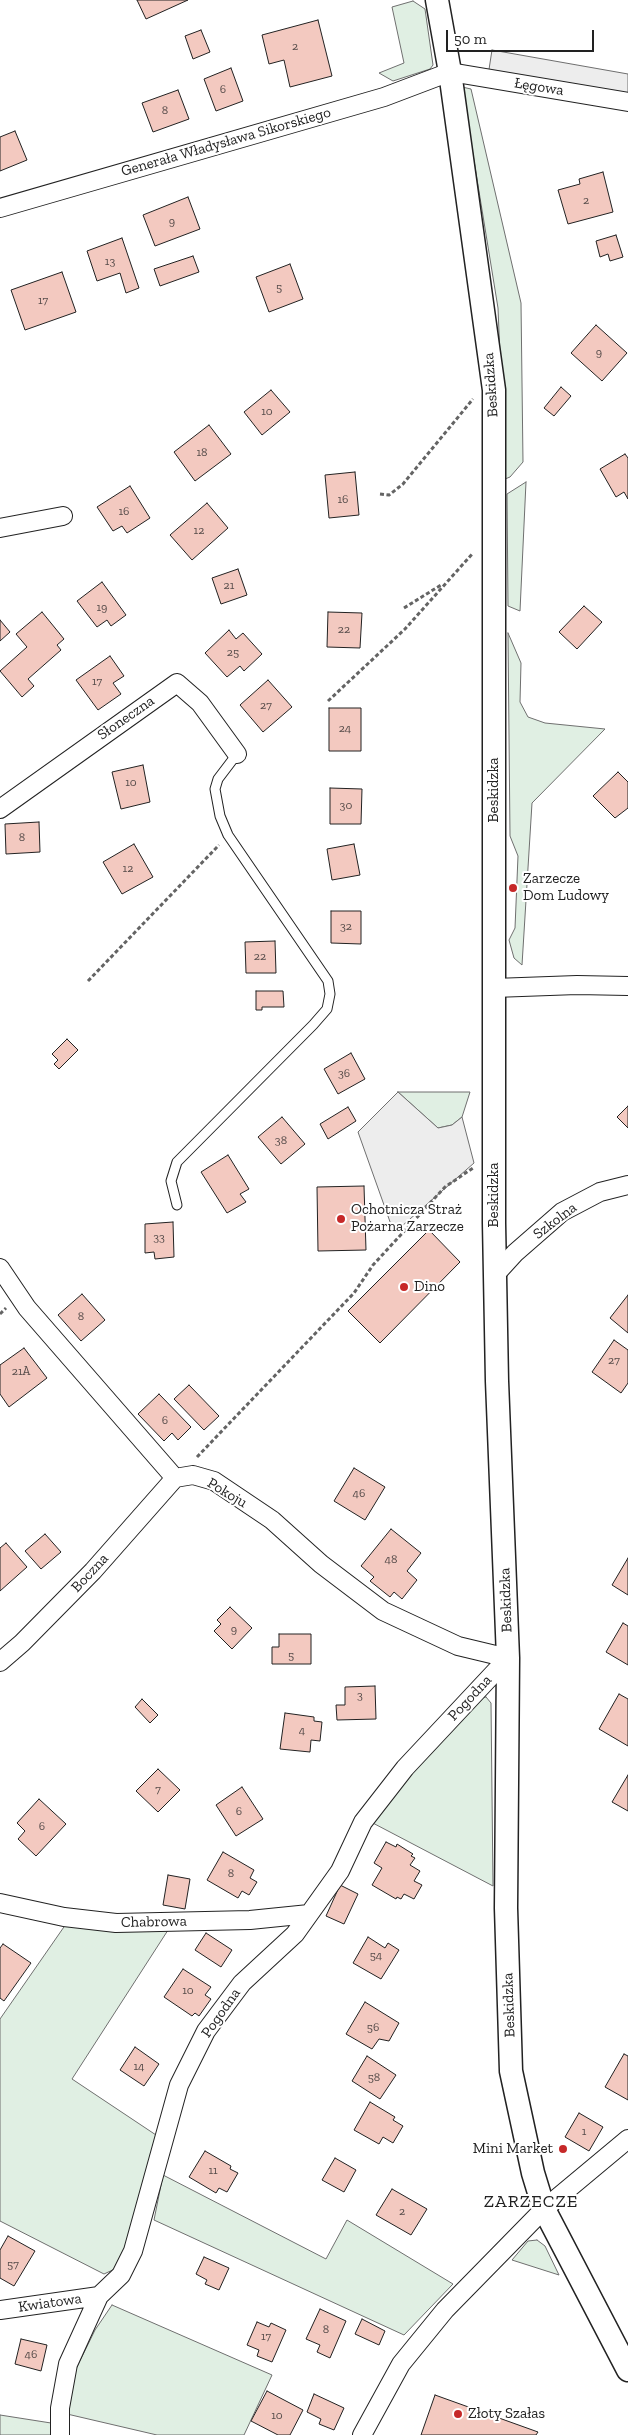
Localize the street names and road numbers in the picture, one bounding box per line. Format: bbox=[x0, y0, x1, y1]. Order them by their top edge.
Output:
street label: Łęgowa bbox=[513, 74, 565, 100]
street label: Generała Władysława Sikorskiego bbox=[119, 103, 333, 181]
street label: Beskidzka bbox=[480, 352, 502, 418]
street label: Słoneczna bbox=[94, 692, 158, 744]
street label: Beskidzka bbox=[485, 758, 503, 822]
street label: Beskidzka bbox=[485, 1163, 503, 1227]
street label: Szkolna bbox=[530, 1199, 580, 1243]
street label: Pokoju bbox=[204, 1474, 250, 1512]
street label: Boczna bbox=[68, 1550, 112, 1596]
street label: Beskidzka bbox=[496, 1567, 516, 1633]
street label: Pogodna bbox=[444, 1671, 496, 1725]
street label: Chabrowa bbox=[121, 1912, 187, 1932]
street label: Beskidzka bbox=[499, 1972, 519, 2038]
street label: Pogodna bbox=[198, 1985, 244, 2041]
street label: Kwiatowa bbox=[17, 2290, 83, 2316]

